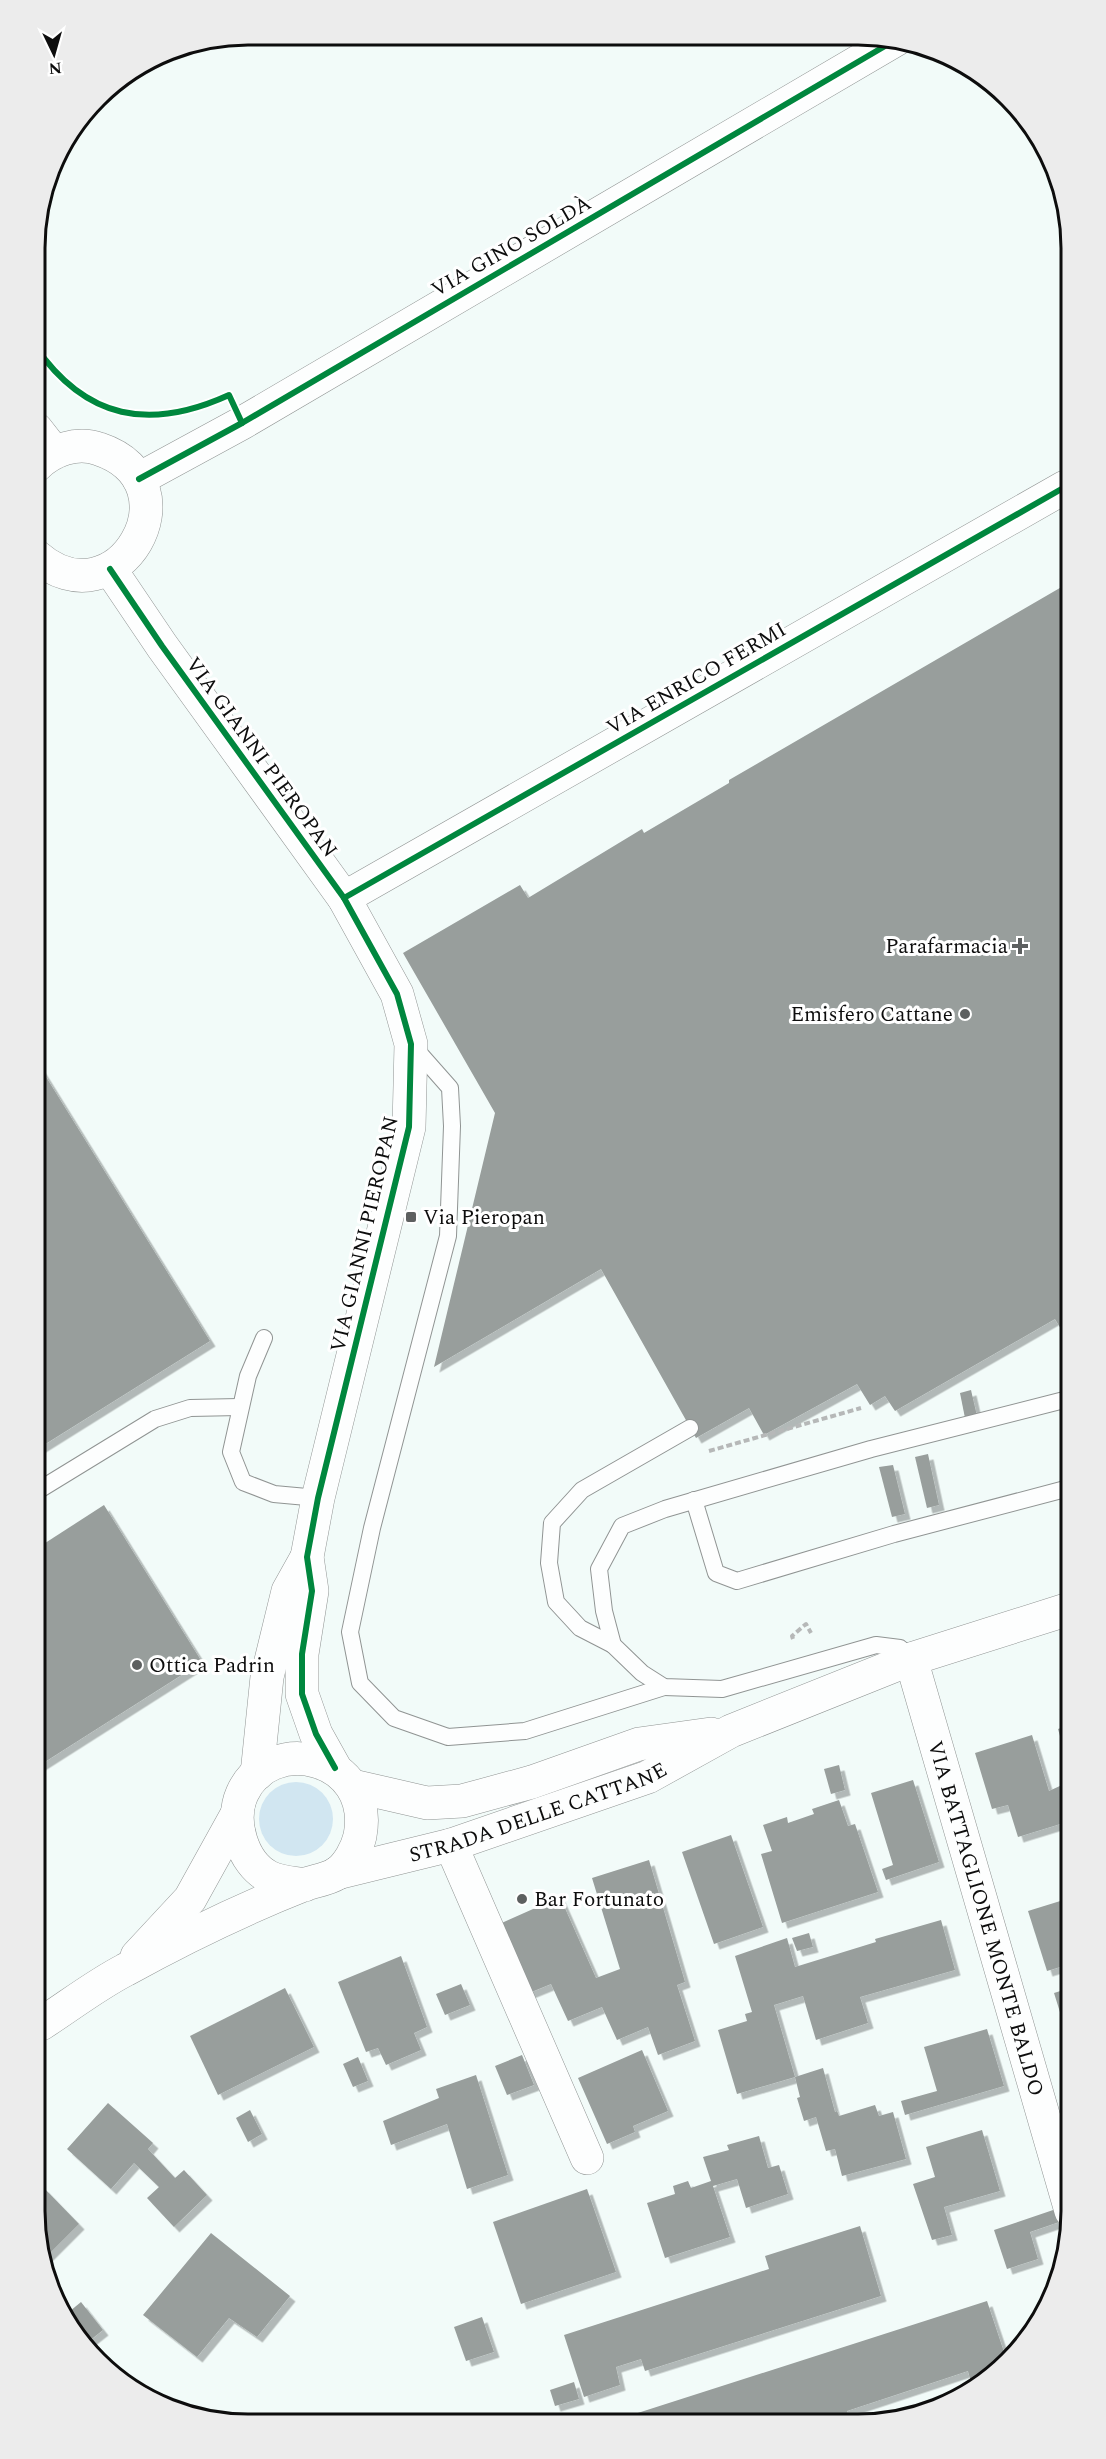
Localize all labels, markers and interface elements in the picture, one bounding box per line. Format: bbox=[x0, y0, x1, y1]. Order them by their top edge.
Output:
north arrow bbox=[24, 24, 84, 84]
text: N bbox=[48, 55, 63, 80]
street label: VIA GINO SOLDÀ bbox=[425, 188, 598, 306]
street label: VIA ENRICO FERMI bbox=[600, 614, 793, 744]
street label: VIA GIANNI PIEROPAN bbox=[177, 650, 345, 865]
place label: Parafarmacia bbox=[885, 931, 1009, 963]
marker: Parafarmacia bbox=[1013, 939, 1027, 953]
place label: Emisfero Cattane bbox=[790, 999, 953, 1031]
marker: Emisfero Cattane bbox=[958, 1007, 972, 1021]
street label: VIA GIANNI PIEROPAN bbox=[322, 1113, 408, 1356]
place label: Via Pieropan bbox=[423, 1202, 545, 1234]
marker: Via Pieropan bbox=[404, 1210, 418, 1224]
place label: Ottica Padrin bbox=[149, 1650, 275, 1682]
marker: Ottica Padrin bbox=[130, 1658, 144, 1672]
street label: VIA BATTAGLIONE MONTE BALDO bbox=[919, 1737, 1052, 2100]
street label: STRADA DELLE CATTANE bbox=[406, 1754, 673, 1872]
place label: Bar Fortunato bbox=[534, 1884, 664, 1916]
marker: Bar Fortunato bbox=[515, 1892, 529, 1906]

